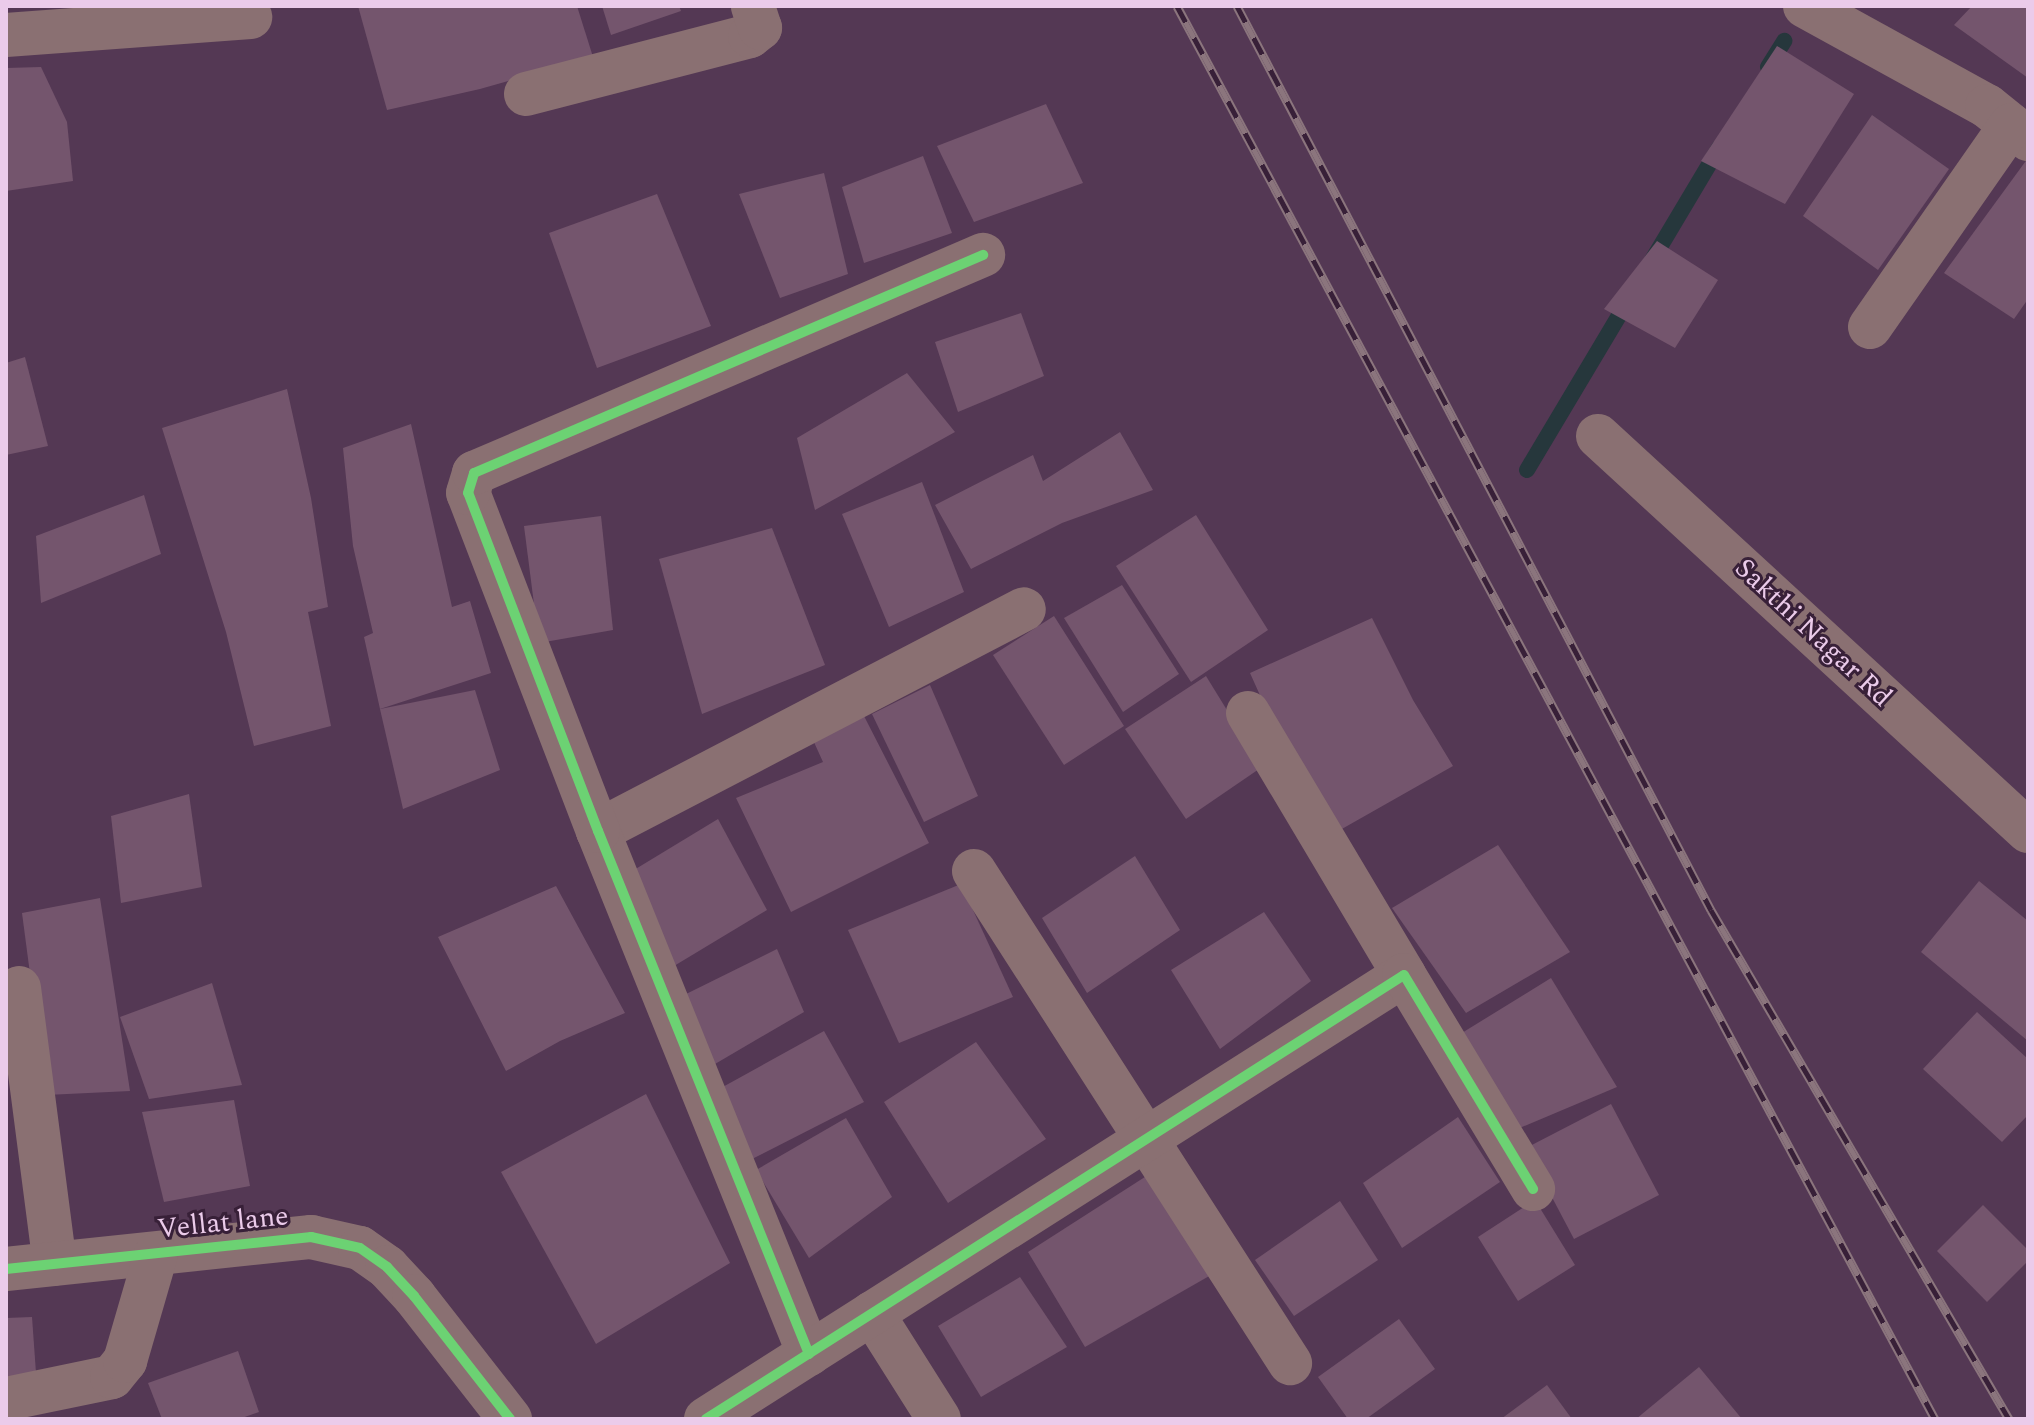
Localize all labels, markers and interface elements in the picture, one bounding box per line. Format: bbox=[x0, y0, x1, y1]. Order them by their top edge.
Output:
street label: Sakthi Nagar Rd bbox=[1727, 552, 1899, 714]
street label: Vellat lane bbox=[156, 1199, 290, 1247]

